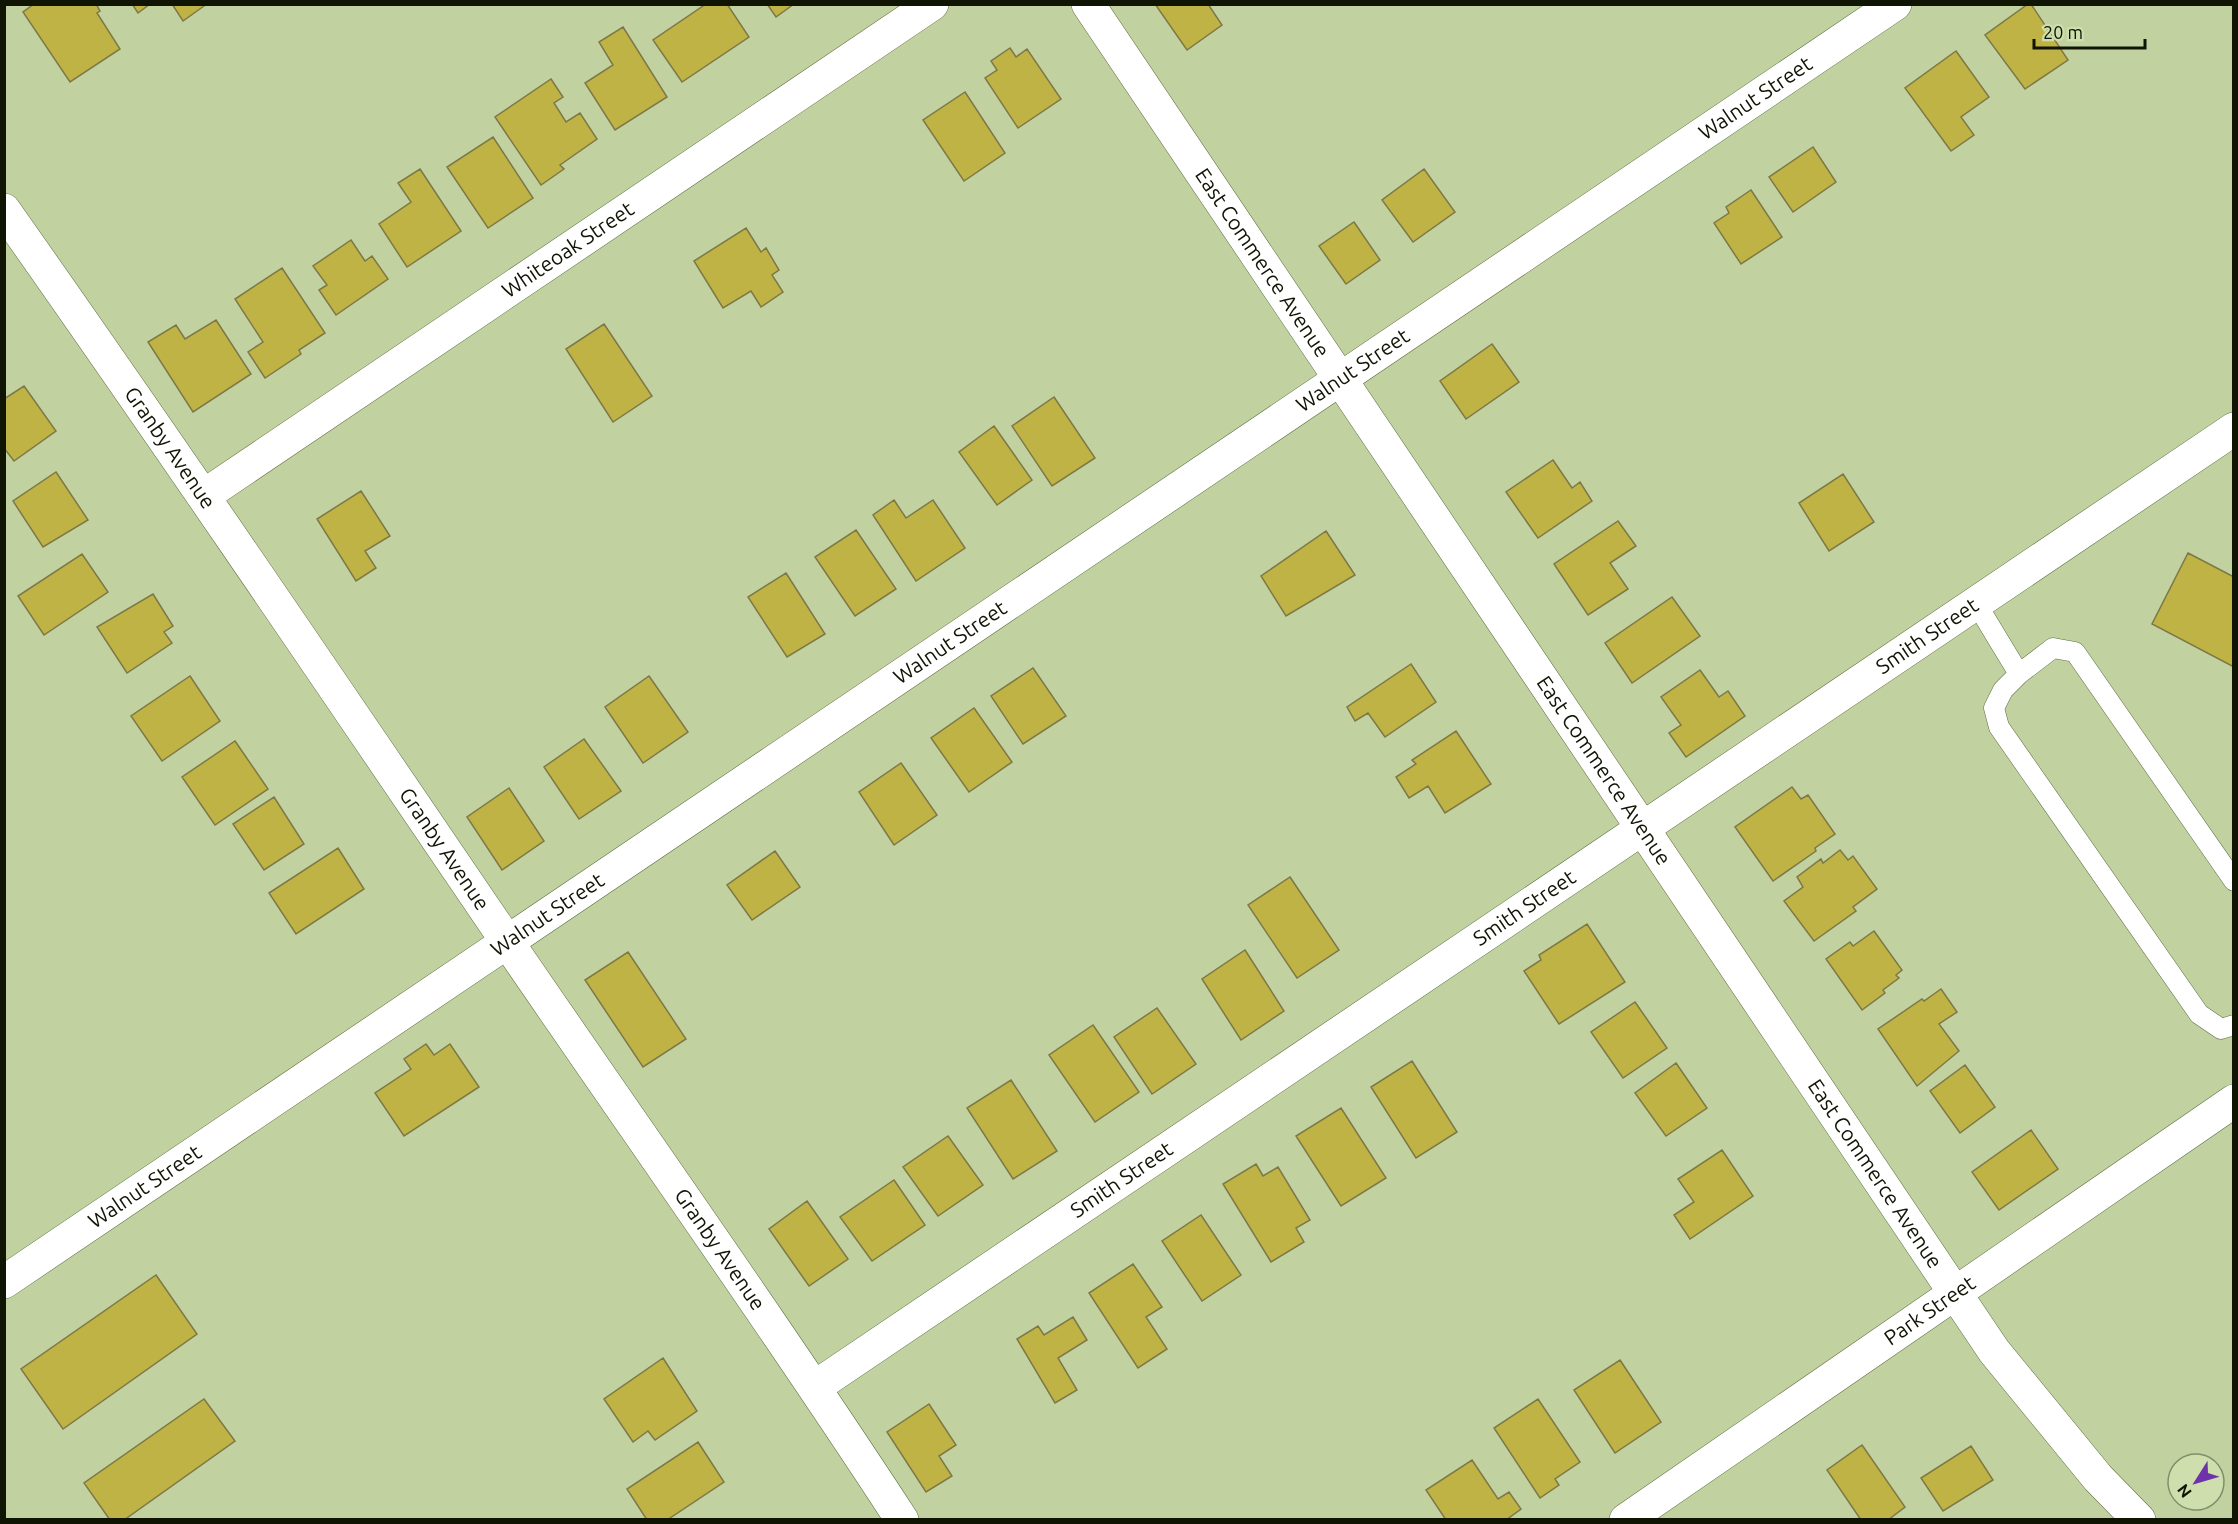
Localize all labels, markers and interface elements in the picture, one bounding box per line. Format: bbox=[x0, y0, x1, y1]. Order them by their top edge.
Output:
scale bar bbox=[2034, 12, 2145, 50]
text: 20 m bbox=[2043, 22, 2083, 42]
street label: Walnut Street bbox=[1694, 51, 1816, 144]
street label: East Commerce Avenue bbox=[1191, 163, 1335, 361]
street label: Whiteoak Street bbox=[497, 196, 638, 302]
street label: Walnut Street bbox=[1291, 323, 1413, 416]
street label: Granby Avenue bbox=[120, 382, 221, 513]
street label: Smith Street bbox=[1871, 592, 1982, 678]
street label: Walnut Street bbox=[889, 595, 1011, 688]
street label: East Commerce Avenue bbox=[1532, 671, 1677, 869]
street label: Granby Avenue bbox=[395, 783, 495, 914]
street label: Smith Street bbox=[1468, 864, 1580, 950]
street label: Walnut Street bbox=[486, 867, 608, 960]
street label: East Commerce Avenue bbox=[1804, 1074, 1948, 1272]
street label: Smith Street bbox=[1065, 1136, 1177, 1222]
street label: Walnut Street bbox=[83, 1139, 205, 1233]
street label: Granby Avenue bbox=[670, 1183, 771, 1314]
street label: Park Street bbox=[1879, 1270, 1979, 1350]
north arrow bbox=[2166, 1452, 2226, 1512]
text: N bbox=[2173, 1481, 2195, 1501]

